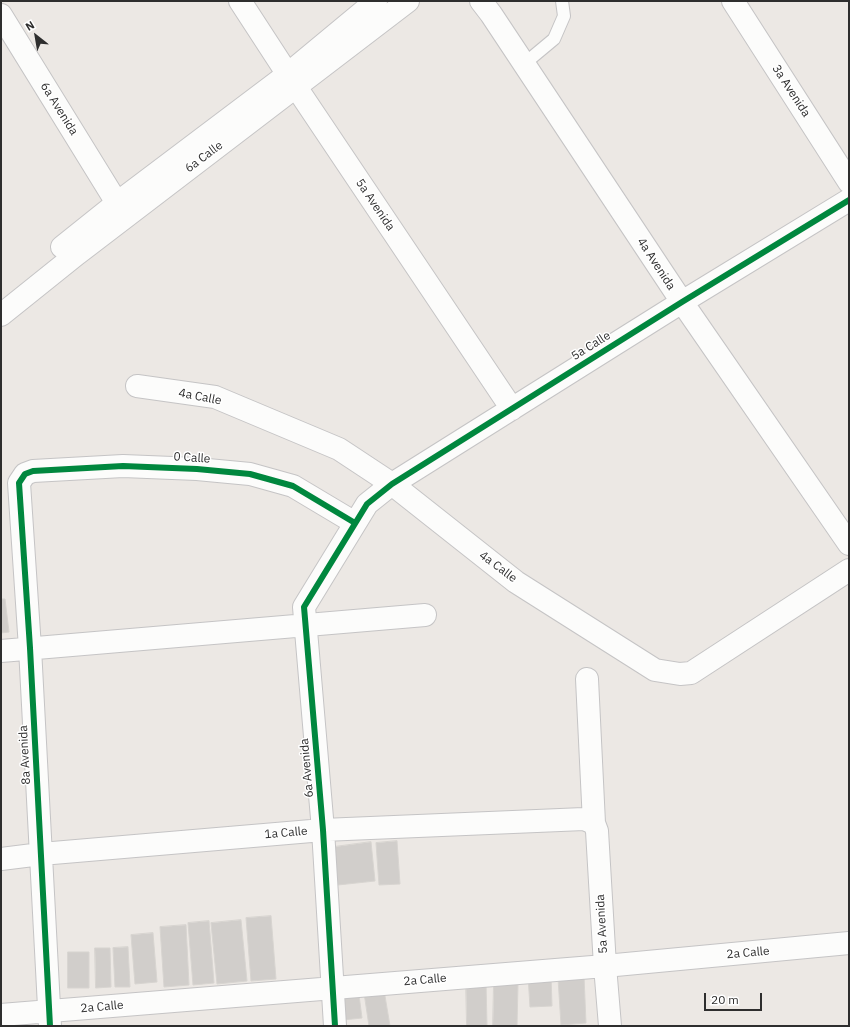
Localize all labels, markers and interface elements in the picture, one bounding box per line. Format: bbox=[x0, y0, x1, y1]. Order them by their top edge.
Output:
north arrow bbox=[16, 16, 56, 56]
text: N bbox=[23, 18, 37, 34]
street label: 3a Avenida bbox=[769, 62, 813, 120]
street label: 6a Avenida bbox=[37, 80, 81, 138]
street label: 6a Calle bbox=[182, 138, 226, 176]
street label: 5a Avenida bbox=[352, 176, 398, 234]
street label: 4a Avenida bbox=[634, 235, 678, 293]
street label: 5a Calle bbox=[569, 328, 613, 364]
street label: 4a Calle bbox=[177, 386, 223, 408]
street label: 0 Calle bbox=[173, 450, 211, 466]
street label: 4a Calle bbox=[476, 548, 520, 586]
street label: 8a Avenida bbox=[16, 725, 34, 785]
street label: 6a Avenida bbox=[297, 738, 317, 798]
street label: 1a Calle bbox=[264, 824, 308, 842]
street label: 5a Avenida bbox=[593, 894, 611, 954]
street label: 2a Calle bbox=[726, 944, 770, 962]
street label: 2a Calle bbox=[403, 971, 447, 989]
scale bar bbox=[706, 985, 764, 1011]
text: 20 m bbox=[711, 992, 739, 1007]
street label: 2a Calle bbox=[80, 998, 124, 1016]

